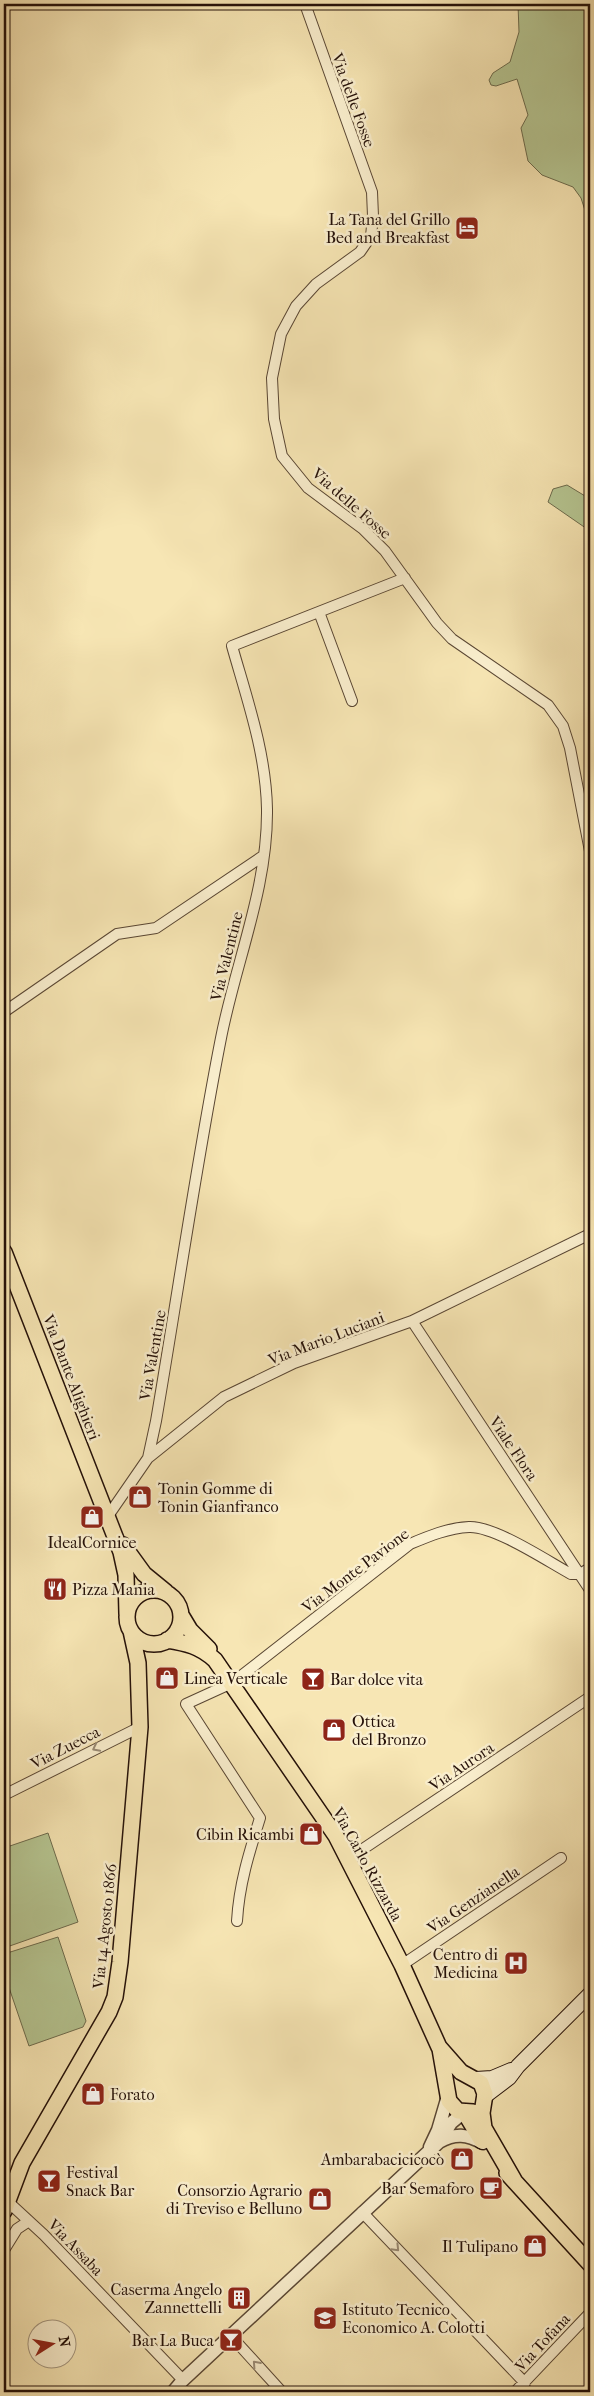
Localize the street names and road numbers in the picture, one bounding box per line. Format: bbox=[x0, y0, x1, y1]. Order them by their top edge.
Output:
street label: Via delle Fosse bbox=[327, 50, 379, 150]
street label: Via delle Fosse bbox=[307, 463, 395, 543]
street label: Via Valentine bbox=[206, 909, 247, 1004]
street label: Via Valentine bbox=[135, 1308, 170, 1403]
street label: Via Mario Luciani bbox=[265, 1308, 387, 1370]
street label: Via Dante Alighieri bbox=[39, 1311, 104, 1443]
street label: Viale Flora bbox=[485, 1412, 542, 1485]
street label: Via Monte Pavione bbox=[297, 1524, 413, 1617]
street label: Via Zuecca bbox=[27, 1722, 104, 1773]
street label: Via Aurora bbox=[424, 1737, 498, 1796]
street label: Via Carlo Rizzarda bbox=[328, 1803, 407, 1925]
street label: Via Genzianella bbox=[423, 1861, 523, 1938]
street label: Via 14 Agosto 1866 bbox=[88, 1862, 121, 1991]
street label: Via Assaba bbox=[43, 2214, 108, 2280]
street label: Via Tofana bbox=[510, 2309, 574, 2376]

